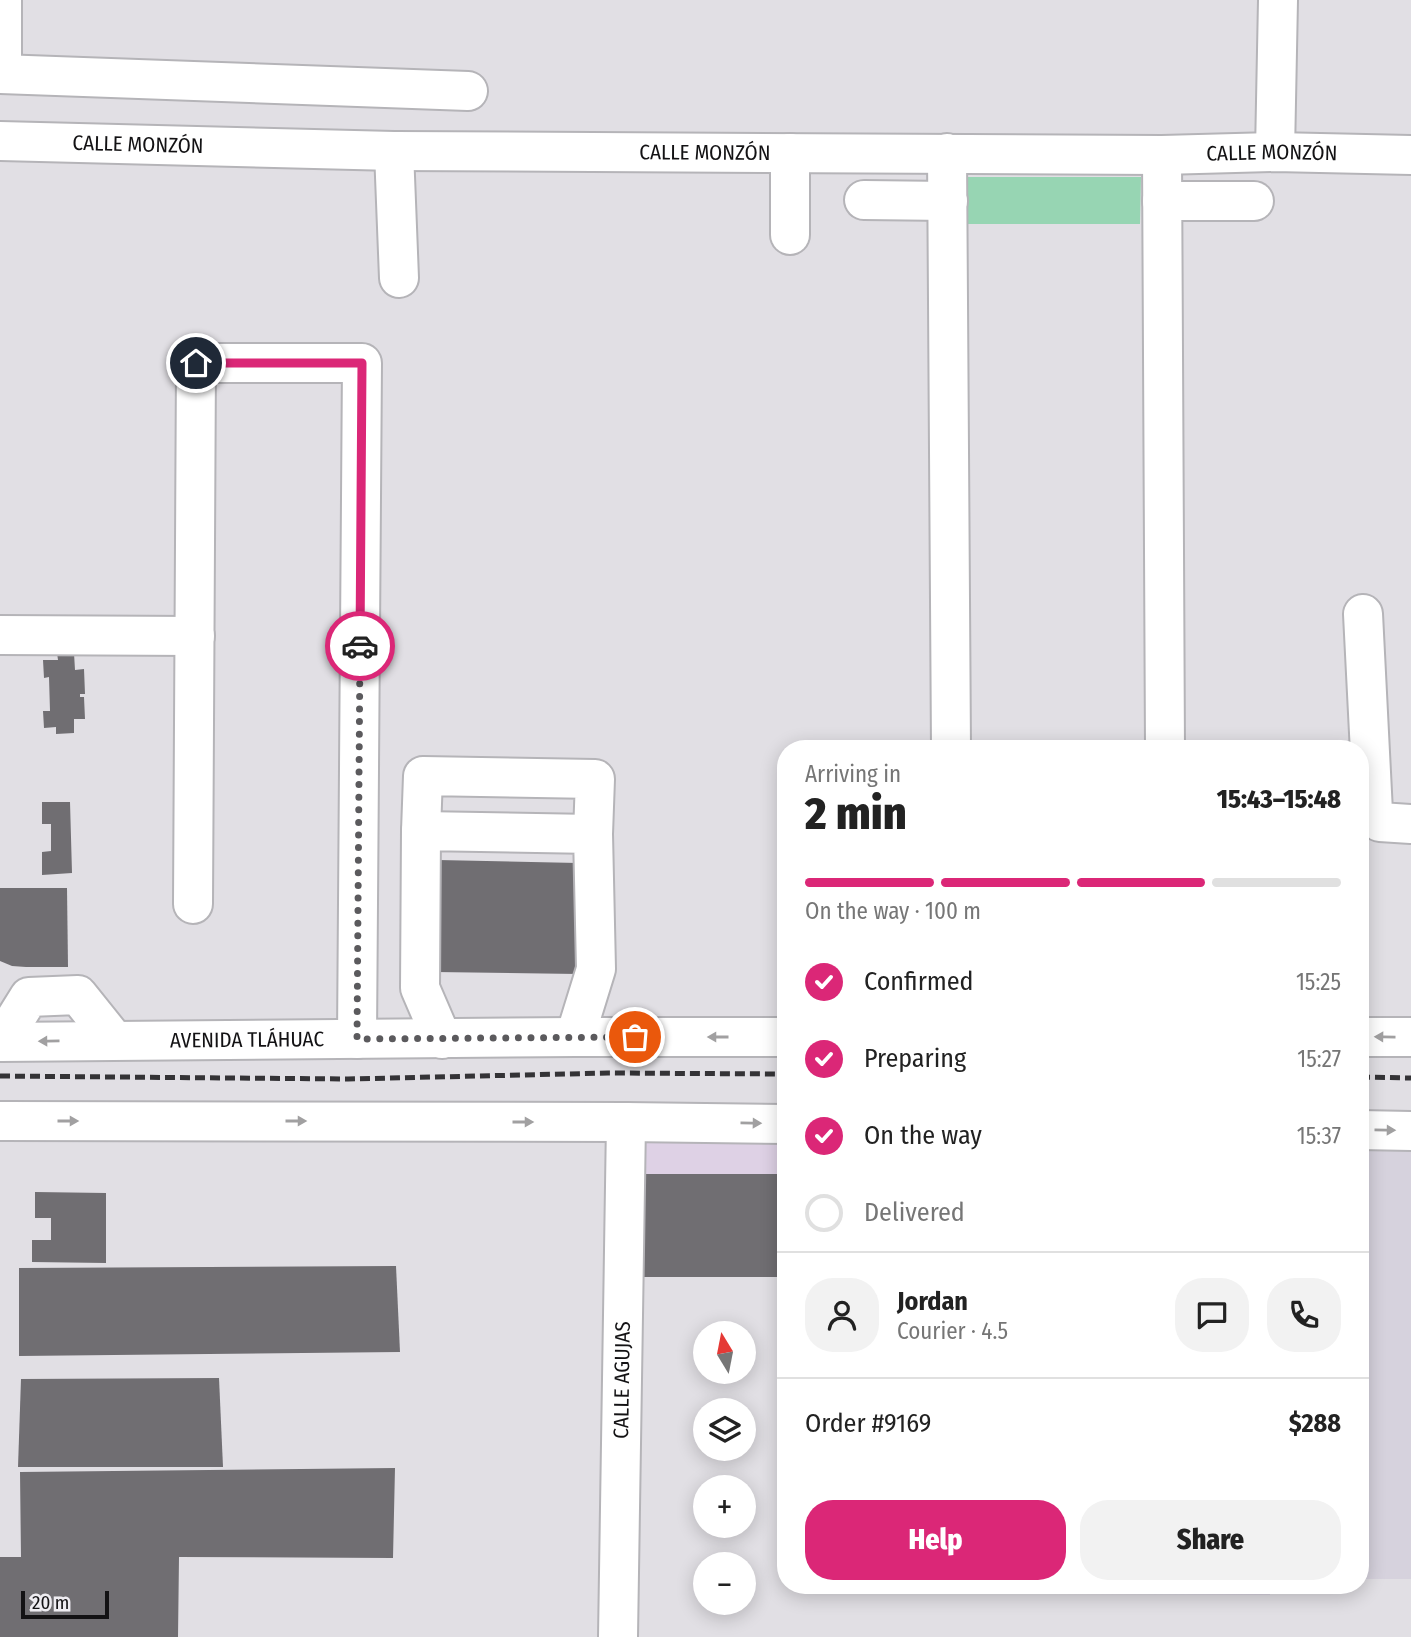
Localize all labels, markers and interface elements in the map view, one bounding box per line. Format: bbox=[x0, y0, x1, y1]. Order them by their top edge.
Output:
street label: CALLE MONZÓN bbox=[72, 130, 204, 159]
street label: CALLE MONZÓN bbox=[639, 139, 771, 166]
street label: CALLE MONZÓN bbox=[1206, 139, 1338, 167]
pin bbox=[166, 333, 226, 393]
icon: home bbox=[177, 344, 215, 382]
courier bbox=[325, 611, 395, 681]
icon: car bbox=[341, 627, 379, 665]
text: Arriving in bbox=[805, 760, 901, 788]
text: 15:43–15:48 bbox=[1217, 784, 1341, 815]
text: 2 min bbox=[805, 786, 907, 841]
text: On the way · 100 m bbox=[805, 897, 981, 925]
icon: check bbox=[805, 963, 843, 1001]
text: Confirmed bbox=[864, 966, 974, 997]
text: 15:25 bbox=[1296, 968, 1341, 996]
pin bbox=[605, 1007, 665, 1067]
icon: bag bbox=[616, 1018, 654, 1056]
street label: AVENIDA TLÁHUAC bbox=[170, 1026, 324, 1054]
one-way arrow bbox=[706, 1031, 728, 1043]
one-way arrow bbox=[1374, 1031, 1396, 1043]
one-way arrow bbox=[38, 1035, 60, 1047]
icon: check bbox=[805, 1040, 843, 1078]
text: Preparing bbox=[864, 1043, 966, 1074]
text: 15:27 bbox=[1297, 1045, 1341, 1073]
one-way arrow bbox=[57, 1115, 79, 1127]
one-way arrow bbox=[285, 1115, 307, 1127]
one-way arrow bbox=[512, 1116, 534, 1128]
one-way arrow bbox=[740, 1117, 762, 1129]
icon: check bbox=[805, 1117, 843, 1155]
text: On the way bbox=[864, 1120, 982, 1151]
text: 15:37 bbox=[1297, 1122, 1341, 1150]
one-way arrow bbox=[1375, 1125, 1397, 1136]
text: Delivered bbox=[864, 1197, 965, 1228]
button: person bbox=[805, 1278, 879, 1352]
button: chat bbox=[1175, 1278, 1249, 1352]
button: phone bbox=[1267, 1278, 1341, 1352]
text: Jordan bbox=[897, 1286, 968, 1317]
text: Courier · 4.5 bbox=[897, 1317, 1008, 1345]
street label: CALLE AGUJAS bbox=[608, 1321, 636, 1439]
north arrow bbox=[693, 1321, 756, 1384]
map controls bbox=[693, 1321, 756, 1615]
button: layers bbox=[693, 1398, 756, 1461]
text: Order #9169 bbox=[805, 1408, 931, 1439]
text: $288 bbox=[1289, 1408, 1341, 1439]
button: + bbox=[693, 1475, 756, 1538]
button: Help bbox=[805, 1500, 1066, 1580]
button: Share bbox=[1080, 1500, 1341, 1580]
button: − bbox=[693, 1552, 756, 1615]
scale bar bbox=[21, 1588, 108, 1620]
text: 20 m bbox=[32, 1591, 69, 1614]

